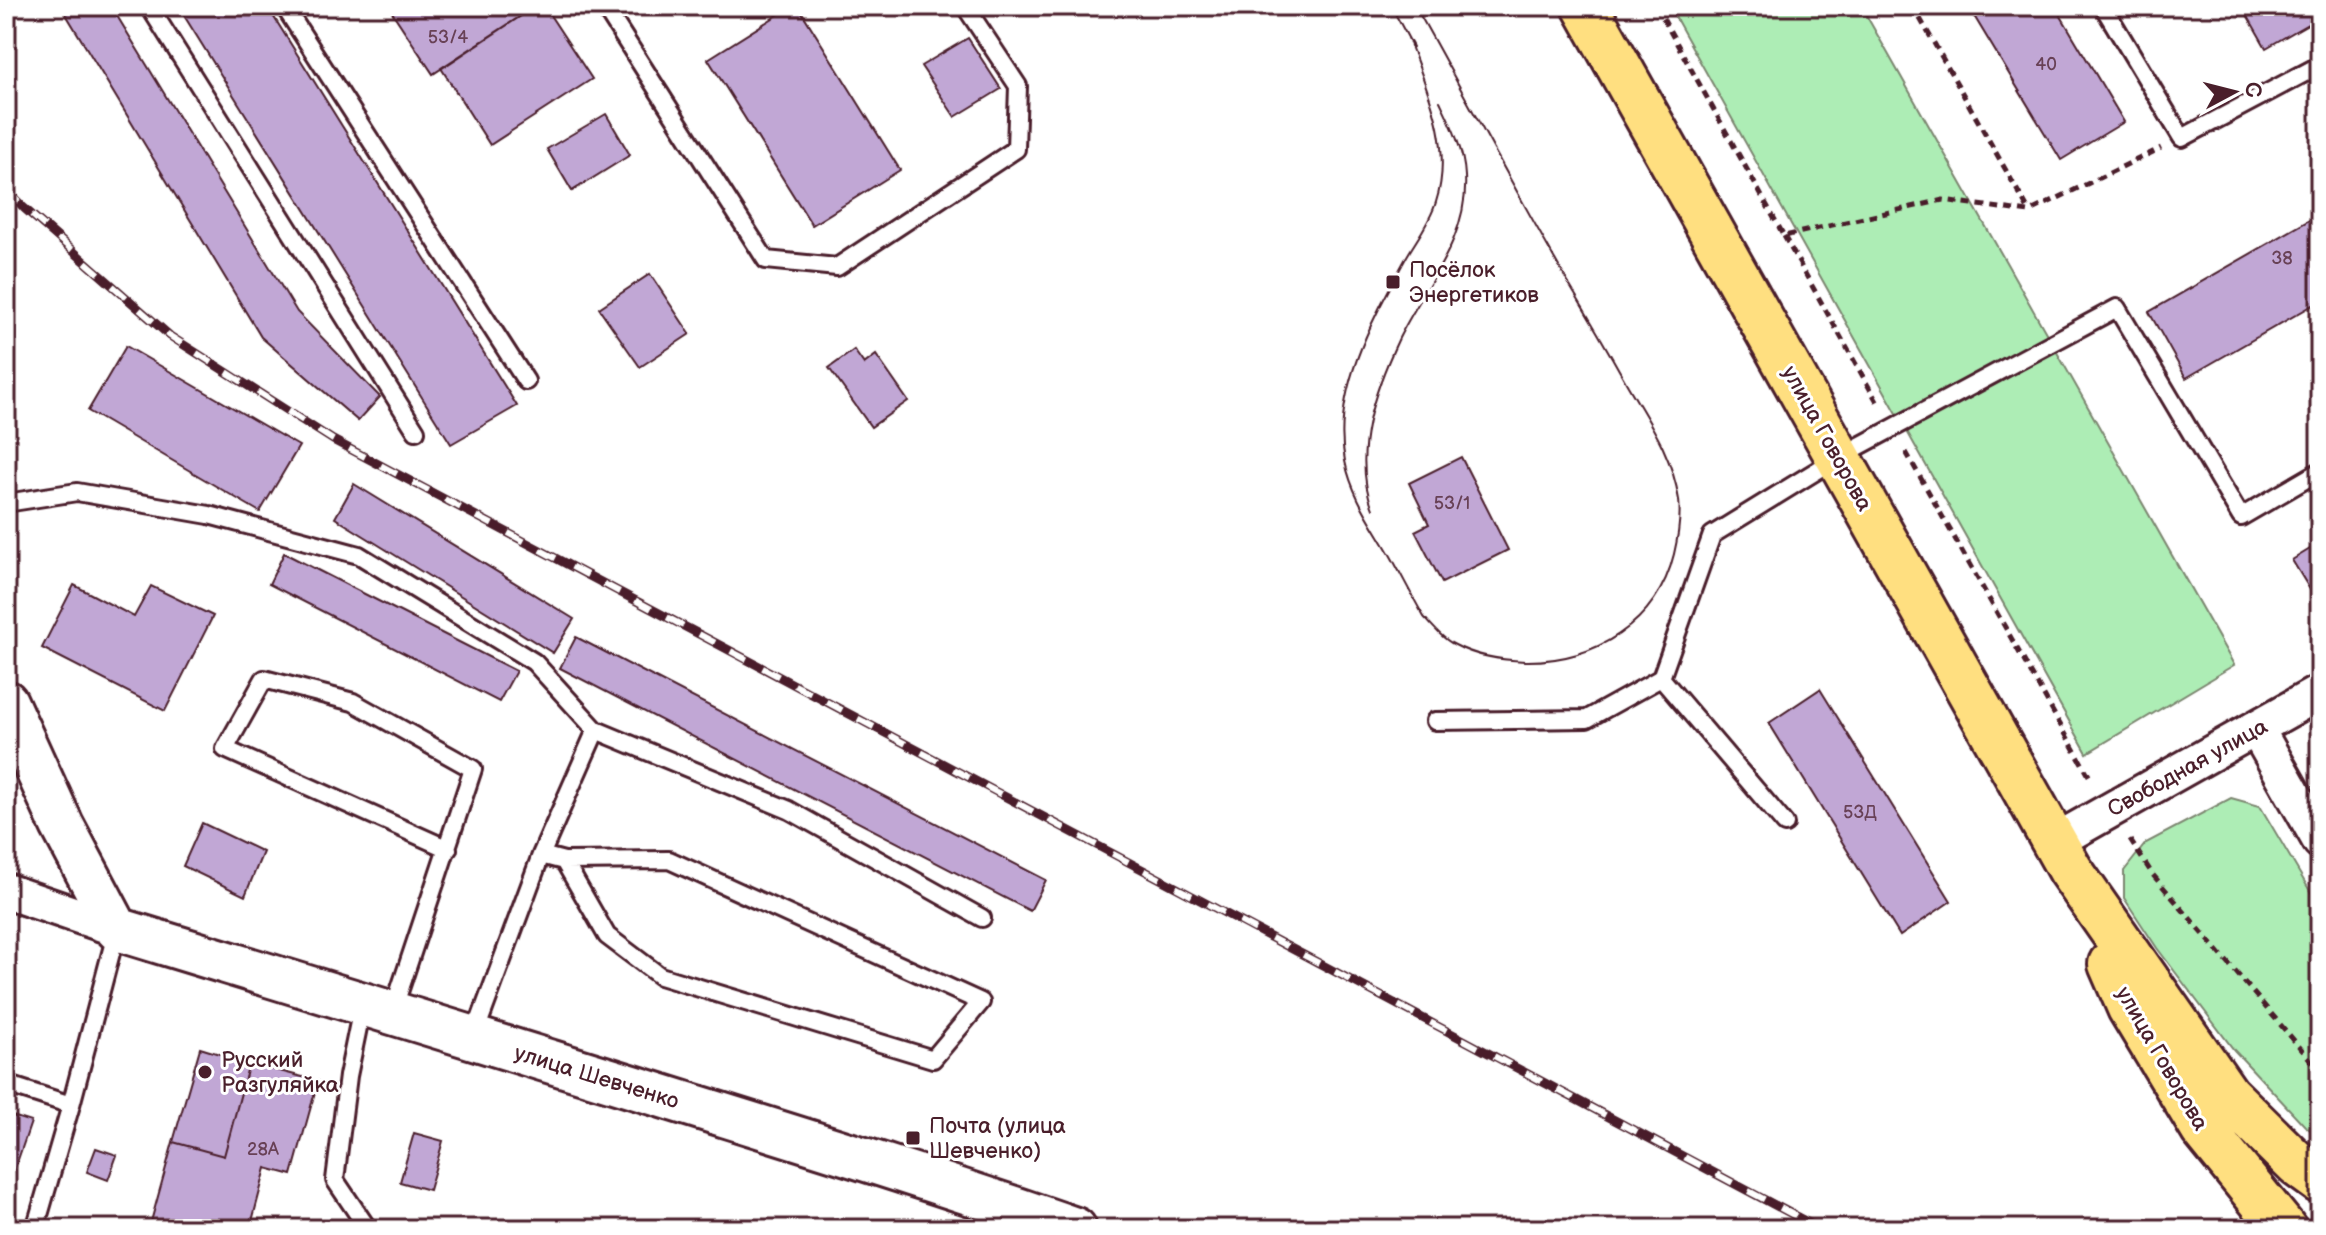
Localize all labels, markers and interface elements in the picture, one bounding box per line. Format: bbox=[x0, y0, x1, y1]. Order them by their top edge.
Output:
house number: 53/4 bbox=[428, 27, 468, 48]
north arrow bbox=[2194, 52, 2274, 132]
house number: 40 bbox=[2035, 54, 2057, 75]
text: С bbox=[2238, 81, 2267, 99]
house number: 38 bbox=[2271, 248, 2293, 269]
place label: Посёлок Энергетиков bbox=[1409, 257, 1539, 309]
marker: Посёлок Энергетиков bbox=[1384, 273, 1402, 291]
street label: улица Говорова bbox=[1776, 361, 1878, 516]
house number: 53/1 bbox=[1434, 493, 1470, 514]
street label: Свободная улица bbox=[2103, 713, 2272, 823]
house number: 53Д bbox=[1843, 802, 1877, 823]
street label: улица Говорова bbox=[2110, 982, 2214, 1136]
street label: улица Шевченко bbox=[511, 1040, 682, 1115]
place label: Русский Разгуляйка bbox=[221, 1047, 339, 1099]
marker: Русский Разгуляйка bbox=[196, 1063, 214, 1081]
place label: Почта (улица Шевченко) bbox=[929, 1113, 1066, 1165]
marker: Почта (улица Шевченко) bbox=[904, 1129, 922, 1147]
house number: 28А bbox=[247, 1139, 279, 1160]

